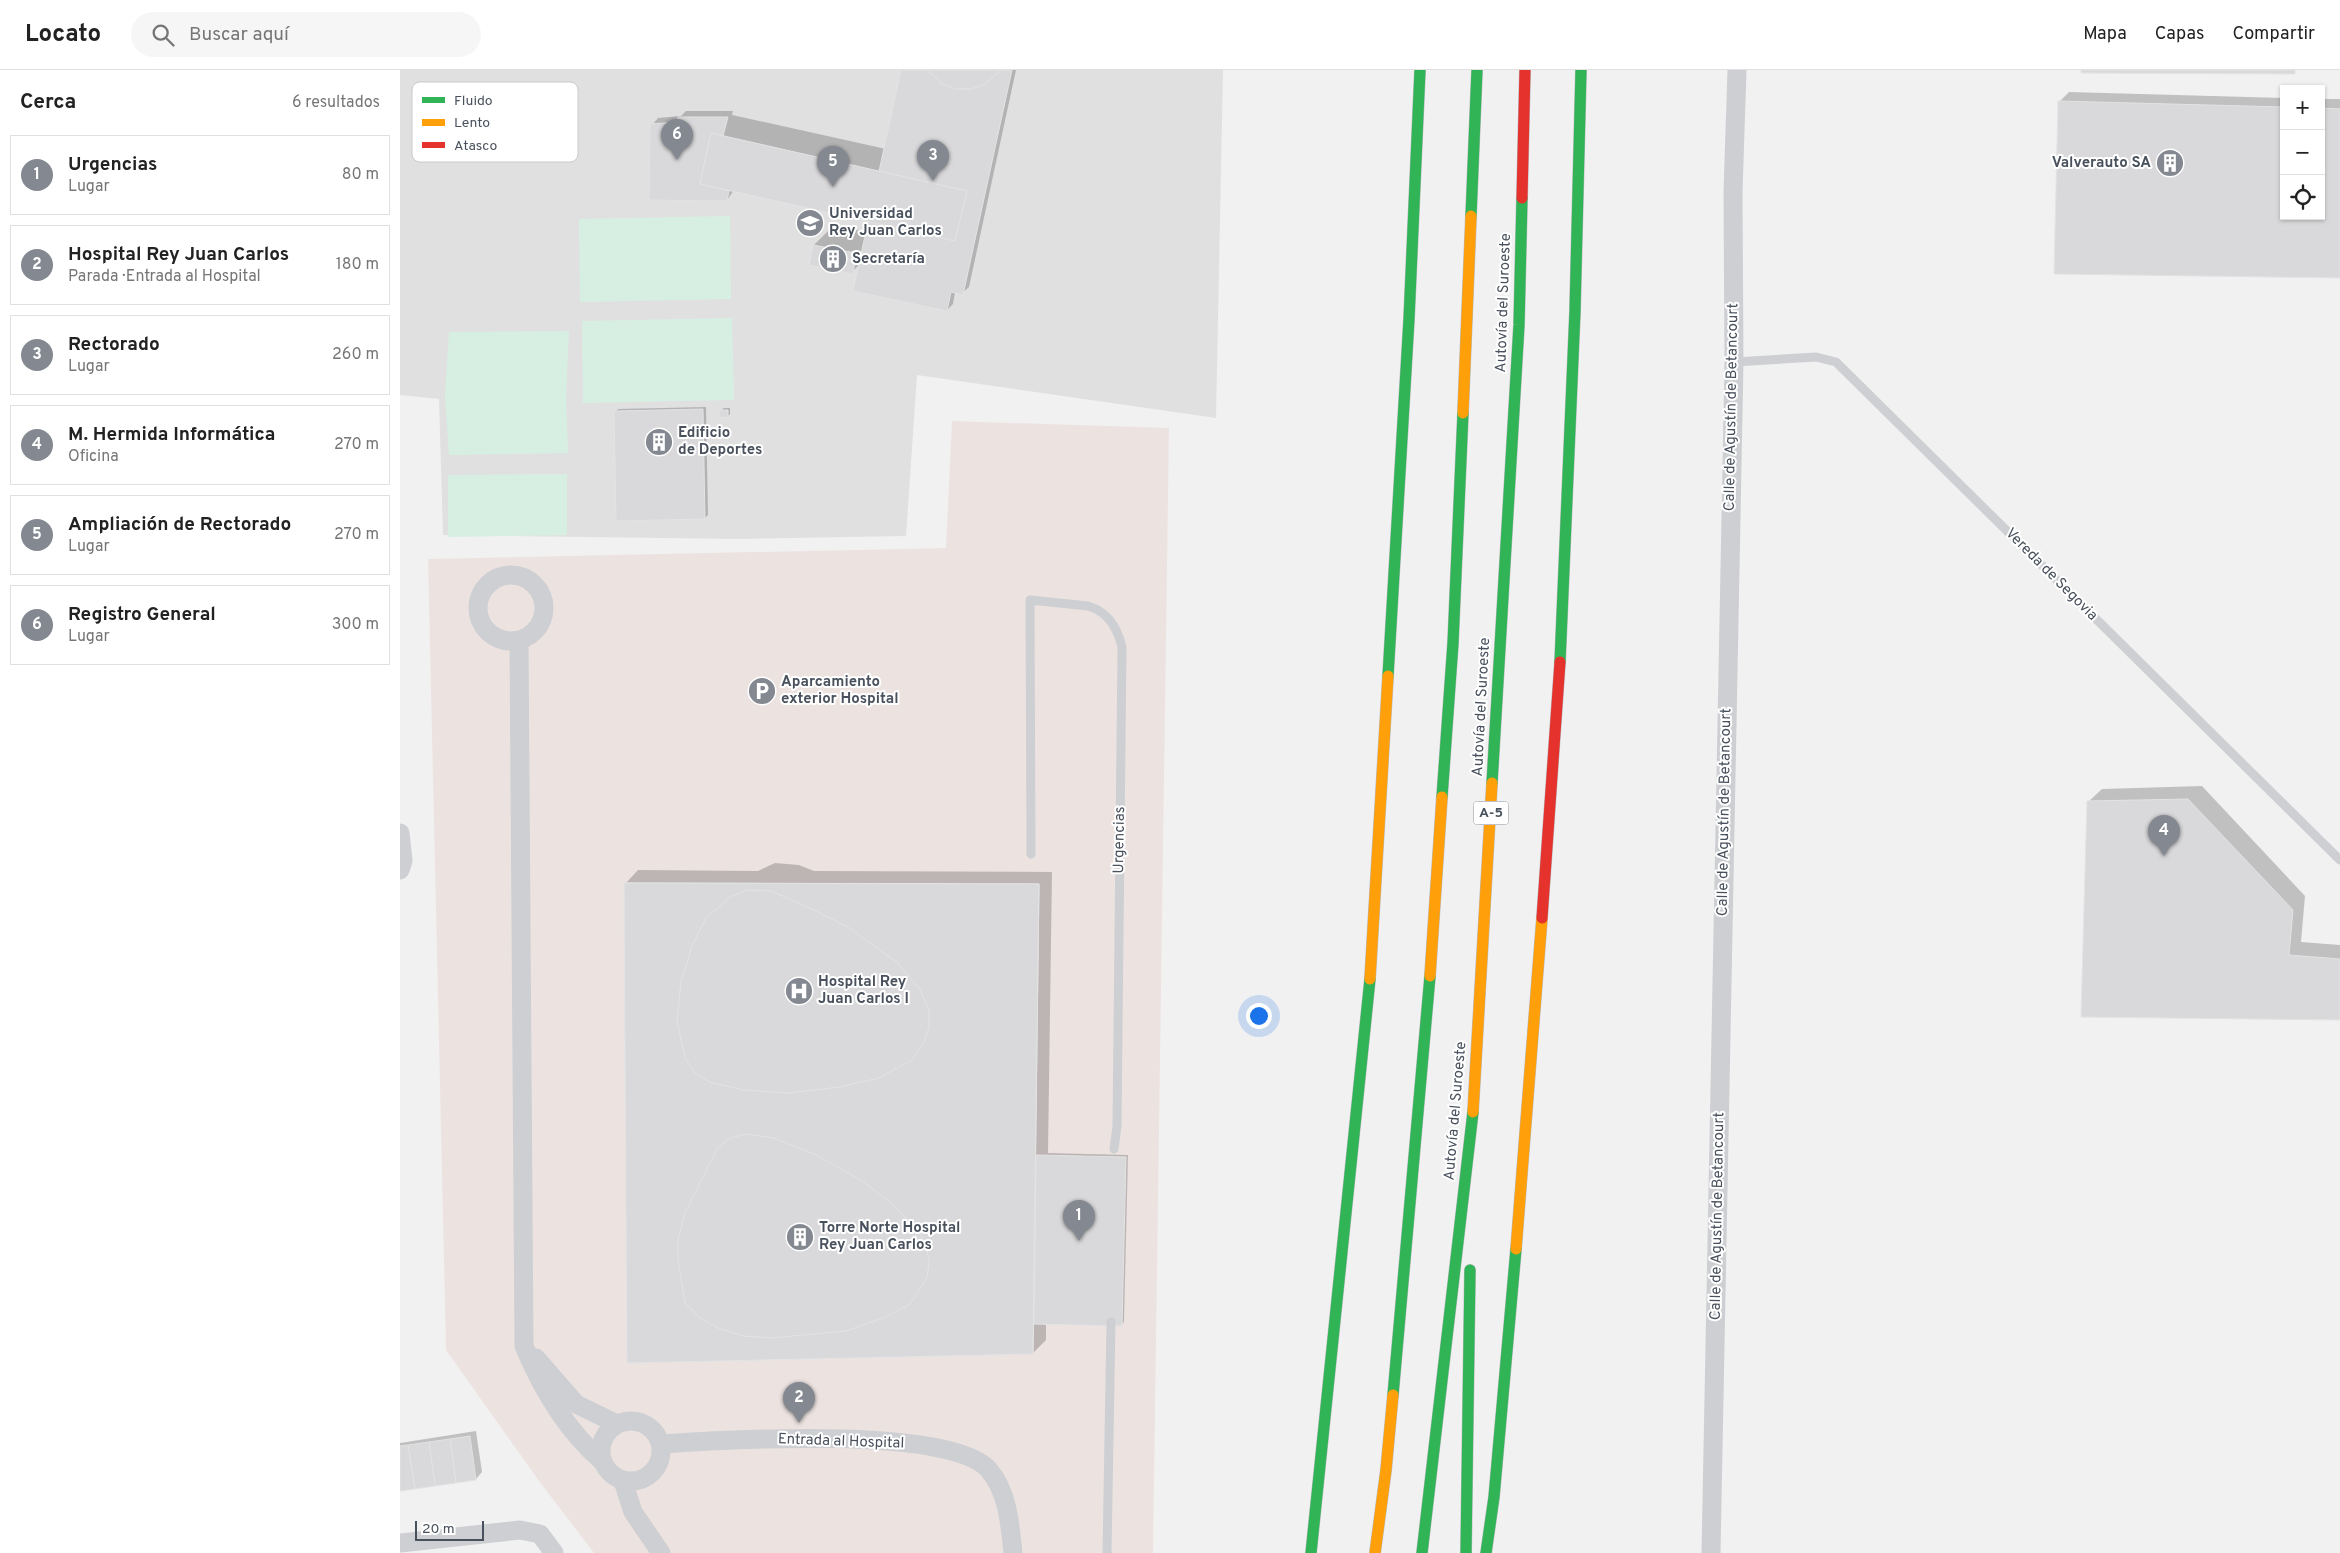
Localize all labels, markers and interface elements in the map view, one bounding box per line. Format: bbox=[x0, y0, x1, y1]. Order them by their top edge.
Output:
search box bbox=[131, 12, 481, 57]
text: Locato bbox=[25, 20, 101, 50]
icon: search bbox=[149, 21, 177, 49]
text: Buscar aquí bbox=[189, 23, 289, 47]
text: Mapa bbox=[2083, 23, 2127, 46]
text: Capas bbox=[2155, 23, 2204, 46]
text: Compartir bbox=[2232, 23, 2315, 46]
legend bbox=[412, 82, 578, 162]
map controls bbox=[2280, 85, 2325, 220]
button: + bbox=[2280, 85, 2325, 130]
text: Cerca bbox=[20, 89, 76, 116]
text: 6 resultados bbox=[292, 93, 380, 113]
text: Fluido bbox=[454, 93, 493, 110]
text: Lento bbox=[454, 115, 490, 132]
pin: 6 bbox=[661, 119, 693, 160]
button: − bbox=[2280, 130, 2325, 175]
text: Atasco bbox=[454, 138, 497, 155]
pin: 3 bbox=[917, 140, 949, 181]
pin: 5 bbox=[817, 146, 849, 187]
building icon: Valverauto SA bbox=[2155, 148, 2185, 178]
text: Urgencias bbox=[68, 153, 157, 177]
place label: Valverauto SA bbox=[2052, 154, 2151, 173]
text: 1 bbox=[34, 165, 40, 185]
text: 80 m bbox=[342, 165, 379, 185]
button: locate bbox=[2280, 175, 2325, 220]
text: Lugar bbox=[68, 177, 110, 197]
place label: Universidad Rey Juan Carlos bbox=[829, 205, 942, 241]
school or university icon: Universidad Rey Juan Carlos bbox=[795, 208, 825, 238]
street label: Autovía del Suroeste bbox=[1492, 233, 1516, 373]
text: Hospital Rey Juan Carlos bbox=[68, 243, 289, 267]
building icon: Secretaría bbox=[818, 244, 848, 274]
place label: Secretaría bbox=[852, 250, 925, 269]
text: 2 bbox=[32, 255, 42, 275]
text: 180 m bbox=[336, 255, 379, 275]
text: Parada · Entrada al Hospital bbox=[68, 267, 261, 287]
street label: Calle de Agustín de Betancourt bbox=[1721, 303, 1743, 511]
text: Rectorado bbox=[68, 333, 160, 357]
text: 3 bbox=[32, 345, 42, 365]
text: 260 m bbox=[332, 345, 379, 365]
text: Lugar bbox=[68, 357, 110, 377]
text: M. Hermida Informática bbox=[68, 423, 275, 447]
place label: Edificio de Deportes bbox=[678, 424, 762, 460]
building icon: Edificio de Deportes bbox=[644, 427, 674, 457]
text: 4 bbox=[32, 435, 42, 455]
text: 270 m bbox=[334, 435, 379, 455]
text: Oficina bbox=[68, 447, 119, 467]
text: Ampliación de Rectorado bbox=[68, 513, 291, 537]
text: 5 bbox=[32, 525, 42, 545]
text: 270 m bbox=[334, 525, 379, 545]
street label: Vereda de Segovia bbox=[2001, 525, 2101, 625]
text: Lugar bbox=[68, 537, 110, 557]
text: Registro General bbox=[68, 603, 216, 627]
text: 6 bbox=[32, 615, 42, 635]
text: 300 m bbox=[332, 615, 379, 635]
text: Lugar bbox=[68, 627, 110, 647]
street label: Autovía del Suroeste bbox=[1469, 637, 1495, 777]
place label: Aparcamiento exterior Hospital bbox=[781, 673, 899, 709]
parking icon: Aparcamiento exterior Hospital bbox=[747, 676, 777, 706]
street label: Calle de Agustín de Betancourt bbox=[1714, 708, 1736, 916]
road number: A-5 bbox=[1474, 801, 1508, 824]
street label: Urgencias bbox=[1110, 806, 1130, 874]
pin: 4 bbox=[2148, 815, 2180, 856]
place label: Hospital Rey Juan Carlos I bbox=[818, 973, 909, 1009]
hospital icon: Hospital Rey Juan Carlos I bbox=[784, 976, 814, 1006]
your location bbox=[1246, 1003, 1272, 1029]
street label: Autovía del Suroeste bbox=[1440, 1041, 1472, 1181]
street label: Calle de Agustín de Betancourt bbox=[1707, 1112, 1729, 1320]
pin: 1 bbox=[1063, 1200, 1095, 1241]
place label: Torre Norte Hospital Rey Juan Carlos bbox=[819, 1219, 960, 1255]
building icon: Torre Norte Hospital Rey Juan Carlos bbox=[785, 1222, 815, 1252]
pin: 2 bbox=[783, 1382, 815, 1423]
street label: Entrada al Hospital bbox=[777, 1430, 905, 1454]
scale bar bbox=[415, 1518, 484, 1541]
text: 20 m bbox=[422, 1521, 455, 1538]

